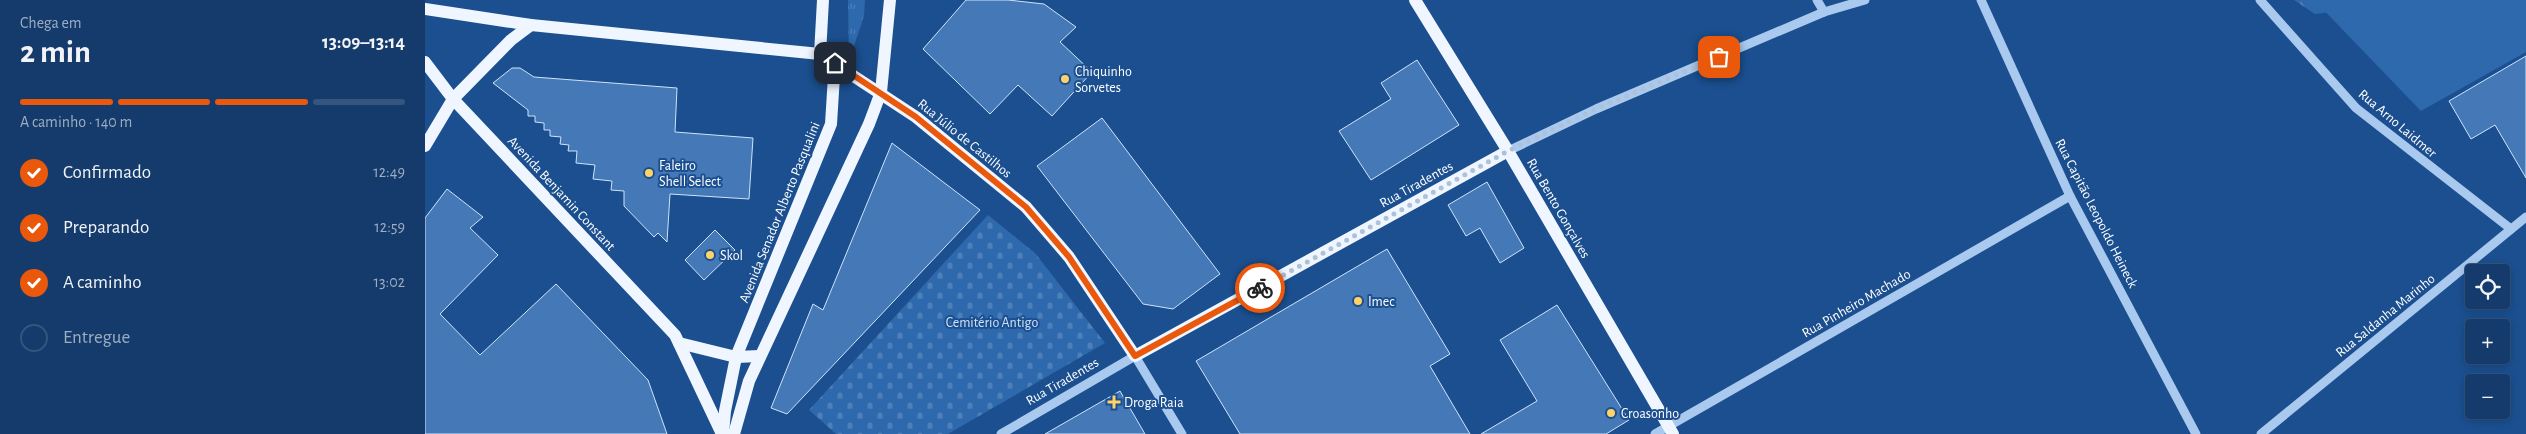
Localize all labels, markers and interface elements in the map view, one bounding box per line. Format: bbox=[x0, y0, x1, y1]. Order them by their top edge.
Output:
text: Chega em bbox=[20, 15, 82, 31]
text: 13:09–13:14 bbox=[322, 33, 405, 52]
text: 2 min bbox=[20, 36, 91, 68]
pin bbox=[1698, 36, 1740, 78]
pin bbox=[814, 42, 856, 84]
icon: bag bbox=[1705, 43, 1733, 71]
icon: home bbox=[821, 49, 849, 77]
place label: Chiquinho Sorvetes bbox=[1075, 65, 1132, 95]
marker: Chiquinho Sorvetes bbox=[1059, 73, 1071, 85]
street label: Rua Arno Laidmer bbox=[2356, 87, 2440, 161]
street label: Rua Júlio de Castilhos bbox=[915, 97, 1014, 181]
text: A caminho · 140 m bbox=[20, 114, 132, 130]
street label: Avenida Senador Alberto Pasqualini bbox=[737, 120, 823, 305]
street label: Avenida Benjamin Constant bbox=[505, 134, 618, 254]
street label: Rua Capitão Leopoldo Heineck bbox=[2052, 137, 2140, 291]
street label: Rua Bento Gonçalves bbox=[1524, 156, 1592, 261]
icon: check bbox=[20, 159, 48, 187]
place label: Faleiro Shell Select bbox=[659, 159, 722, 189]
street label: Rua Tiradentes bbox=[1378, 159, 1455, 211]
text: Confirmado bbox=[63, 163, 151, 182]
text: 12:49 bbox=[373, 164, 405, 180]
marker: Faleiro Shell Select bbox=[643, 167, 655, 179]
icon: check bbox=[20, 214, 48, 242]
text: Preparando bbox=[63, 218, 149, 237]
text: 12:59 bbox=[374, 219, 405, 235]
marker: Skol bbox=[704, 249, 716, 261]
place label: Skol bbox=[720, 249, 743, 263]
courier bbox=[1235, 263, 1285, 313]
map controls bbox=[2465, 264, 2510, 419]
button: locate bbox=[2465, 264, 2510, 309]
street label: Rua Pinheiro Machado bbox=[1800, 267, 1913, 341]
icon: check bbox=[20, 269, 48, 297]
street label: Rua Saldanha Marinho bbox=[2333, 272, 2438, 360]
text: A caminho bbox=[63, 273, 142, 292]
text: 13:02 bbox=[374, 274, 405, 290]
icon: bike bbox=[1246, 274, 1274, 302]
marker: Imec bbox=[1352, 295, 1364, 307]
place label: Imec bbox=[1368, 295, 1395, 309]
park label: Cemitério Antigo bbox=[946, 316, 1038, 330]
button: + bbox=[2465, 319, 2510, 364]
text: Entregue bbox=[63, 328, 130, 347]
street label: Rua Tiradentes bbox=[1024, 355, 1101, 408]
button: − bbox=[2465, 374, 2510, 419]
marker: Droga Raia bbox=[1108, 396, 1120, 408]
place label: Droga Raia bbox=[1124, 396, 1184, 410]
marker: Croasonho bbox=[1605, 407, 1617, 419]
place label: Croasonho bbox=[1621, 407, 1679, 421]

